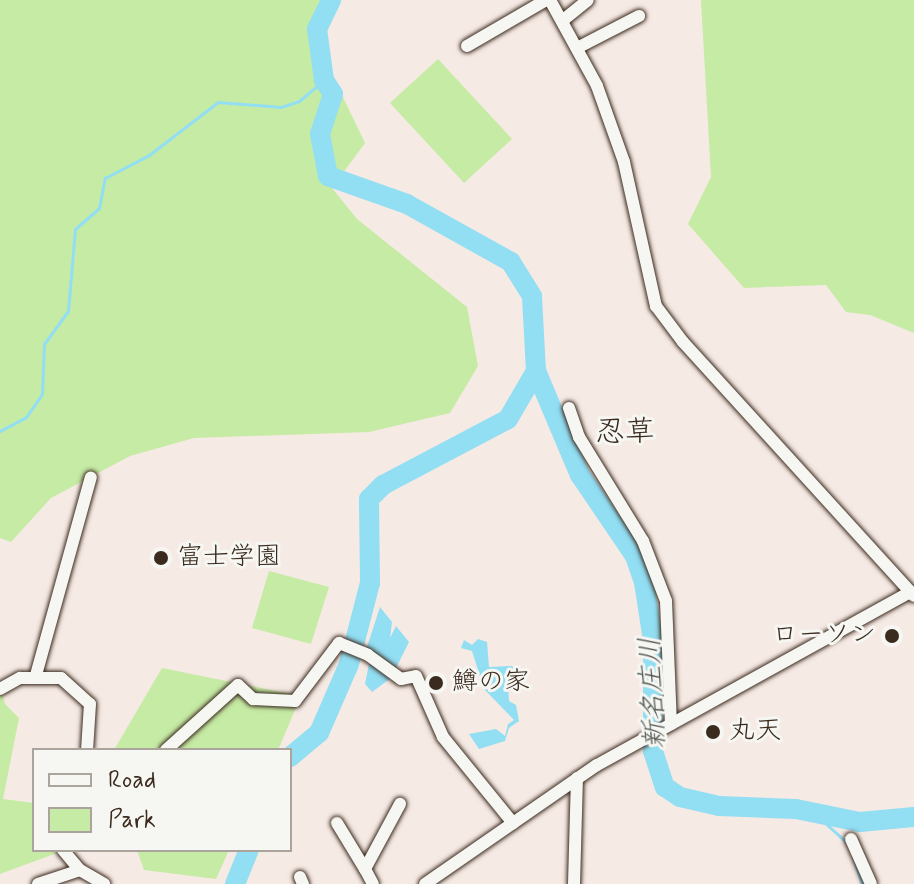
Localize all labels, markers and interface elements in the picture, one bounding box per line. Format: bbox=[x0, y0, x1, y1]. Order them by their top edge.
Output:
district label: 忍草 bbox=[595, 415, 655, 451]
place label: 富士学園 bbox=[177, 542, 281, 574]
marker: 富士学園 bbox=[152, 549, 170, 567]
place label: ローソン bbox=[772, 620, 876, 652]
marker: ローソン bbox=[883, 627, 901, 645]
water label: 新名庄川 bbox=[634, 636, 674, 750]
place label: 鱒の家 bbox=[452, 667, 530, 699]
marker: 鱒の家 bbox=[427, 674, 445, 692]
place label: 丸天 bbox=[729, 716, 781, 748]
marker: 丸天 bbox=[704, 723, 722, 741]
legend bbox=[32, 748, 292, 852]
text: Road bbox=[108, 765, 156, 796]
text: Park bbox=[108, 805, 156, 836]

